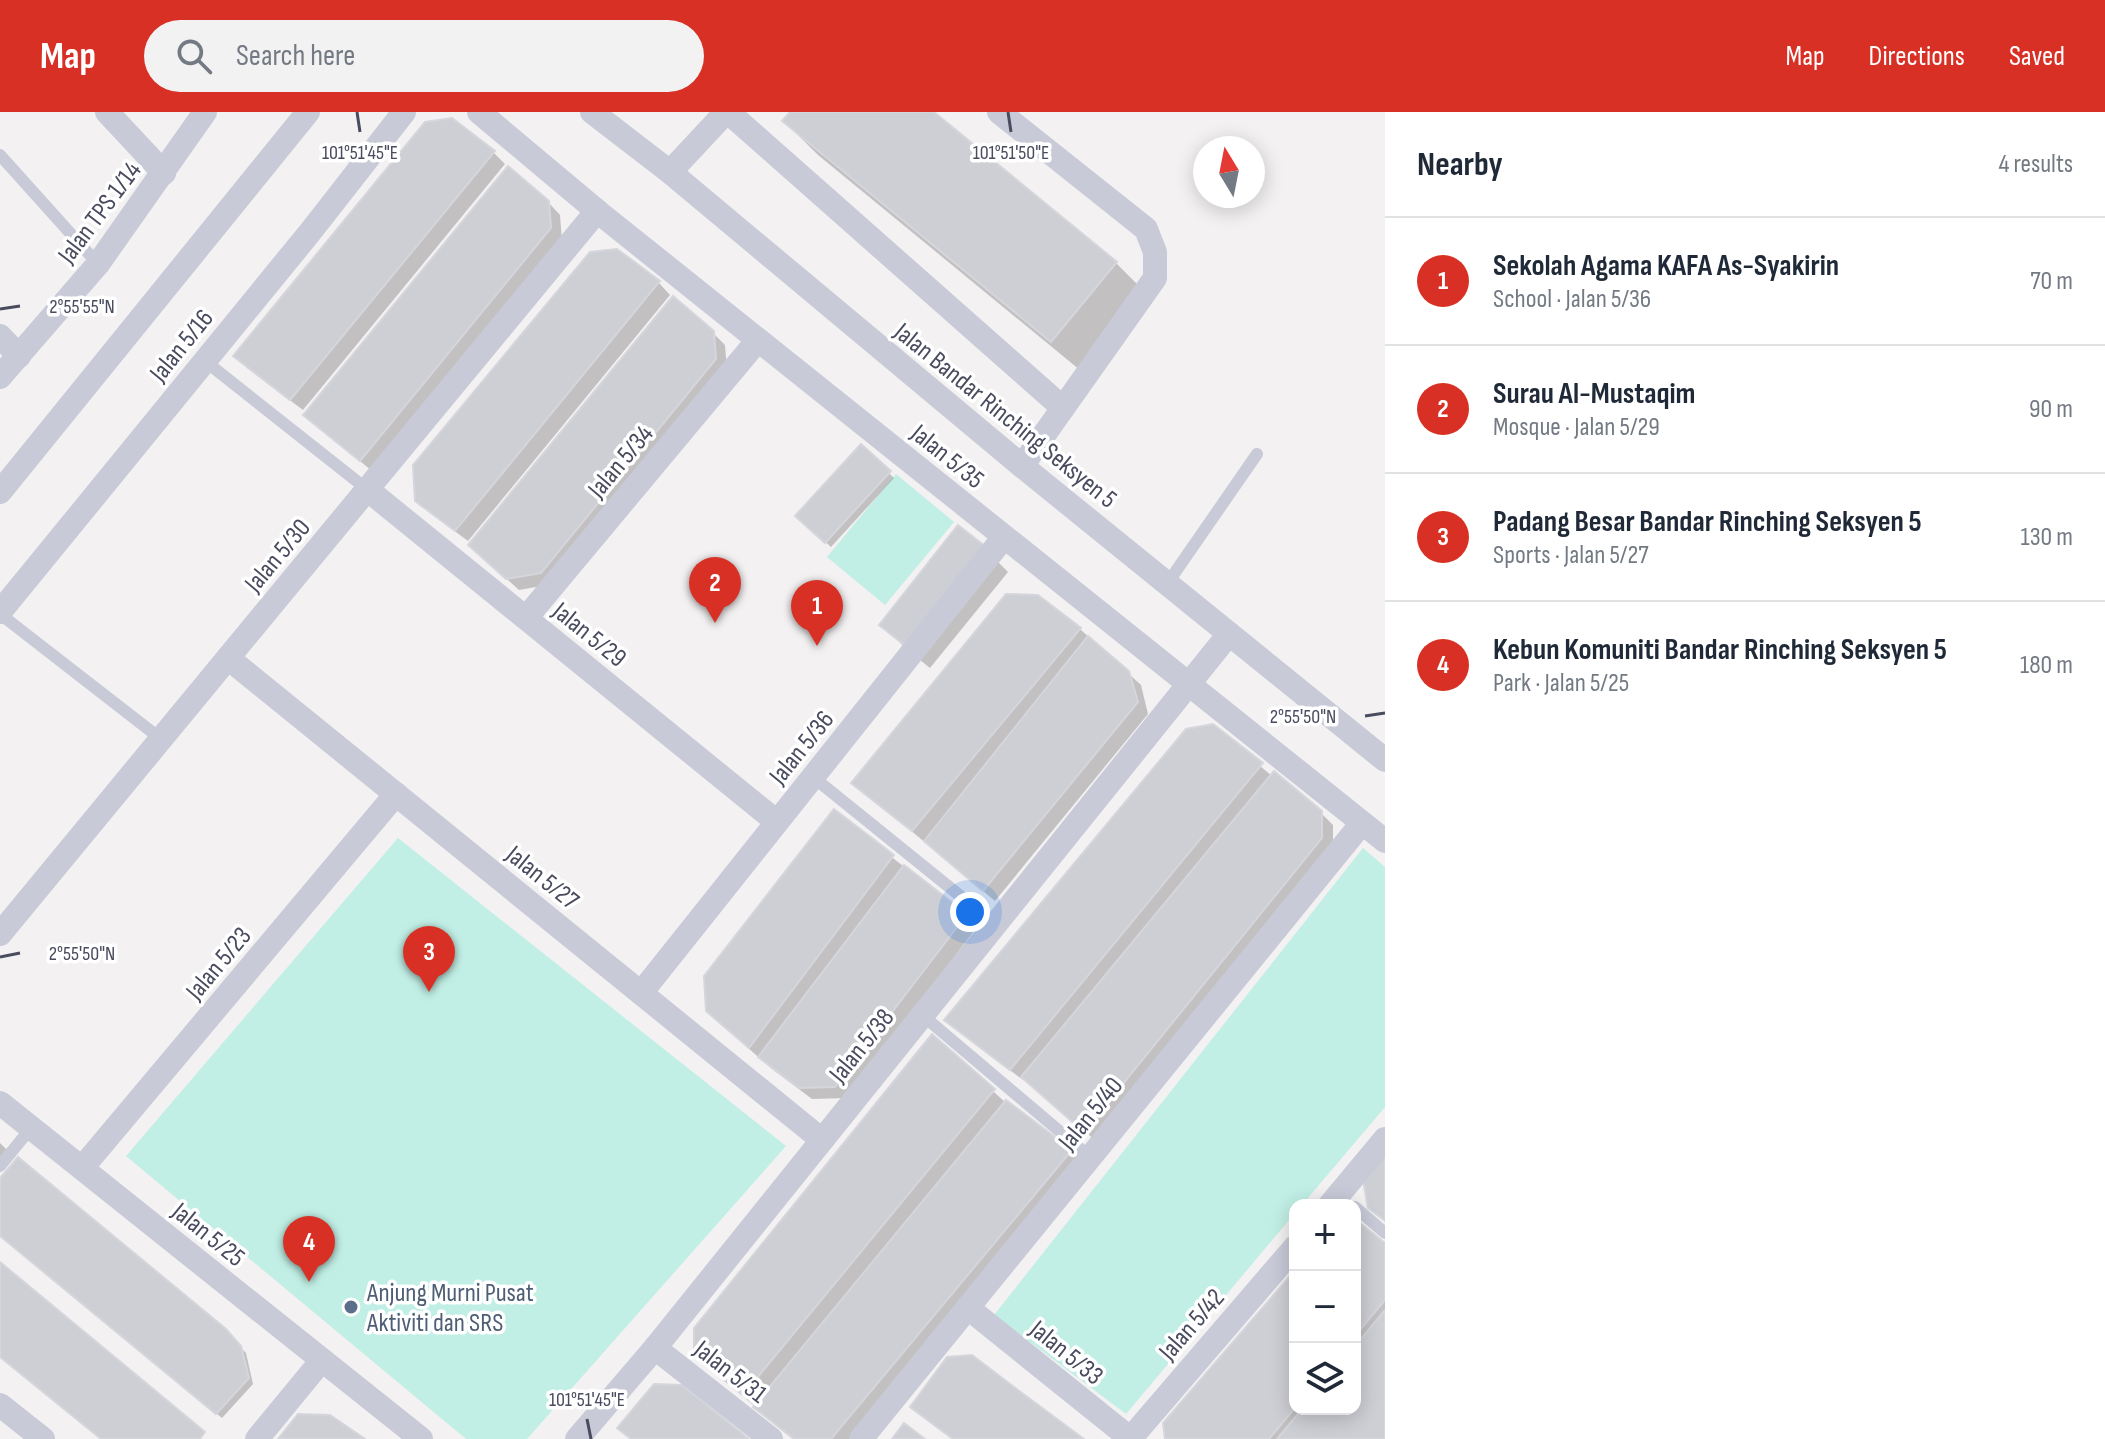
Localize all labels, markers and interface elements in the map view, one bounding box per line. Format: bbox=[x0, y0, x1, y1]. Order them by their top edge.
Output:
search box bbox=[144, 20, 704, 92]
text: Map bbox=[40, 34, 96, 79]
icon: search bbox=[172, 34, 216, 78]
text: Search here bbox=[236, 38, 355, 74]
text: Map bbox=[1786, 40, 1825, 73]
text: Directions bbox=[1869, 40, 1965, 73]
text: Saved bbox=[2009, 40, 2065, 73]
north arrow bbox=[1193, 136, 1265, 208]
text: 101°51'45"E bbox=[322, 141, 398, 165]
text: 101°51'50"E bbox=[973, 141, 1049, 165]
text: Nearby bbox=[1417, 144, 1503, 185]
text: 4 results bbox=[1998, 149, 2073, 180]
street label: Jalan TPS 1/14 bbox=[51, 156, 149, 271]
text: Sekolah Agama KAFA As-Syakirin bbox=[1493, 248, 1839, 284]
text: 1 bbox=[1438, 266, 1448, 297]
text: 70 m bbox=[2030, 266, 2073, 297]
text: School · Jalan 5/36 bbox=[1493, 284, 1651, 315]
text: 2°55'55"N bbox=[49, 295, 115, 319]
street label: Jalan 5/16 bbox=[143, 304, 221, 389]
street label: Jalan Bandar Rinching Seksyen 5 bbox=[887, 316, 1122, 515]
text: Surau Al-Mustaqim bbox=[1493, 376, 1695, 412]
text: 2 bbox=[1437, 394, 1449, 425]
text: 90 m bbox=[2029, 394, 2073, 425]
text: Mosque · Jalan 5/29 bbox=[1493, 412, 1660, 443]
street label: Jalan 5/35 bbox=[904, 418, 990, 496]
street label: Jalan 5/34 bbox=[581, 419, 661, 505]
text: Padang Besar Bandar Rinching Seksyen 5 bbox=[1493, 504, 1922, 540]
street label: Jalan 5/30 bbox=[238, 513, 318, 600]
text: 3 bbox=[1437, 522, 1449, 553]
text: 130 m bbox=[2021, 522, 2073, 553]
text: Sports · Jalan 5/27 bbox=[1493, 540, 1649, 571]
pin: 2 bbox=[689, 557, 741, 623]
pin: 1 bbox=[791, 580, 843, 646]
street label: Jalan 5/29 bbox=[545, 596, 632, 674]
text: Kebun Komuniti Bandar Rinching Seksyen 5 bbox=[1493, 632, 1947, 668]
text: 4 bbox=[1437, 650, 1449, 681]
text: 180 m bbox=[2020, 650, 2073, 681]
text: Park · Jalan 5/25 bbox=[1493, 668, 1629, 699]
street label: Jalan 5/36 bbox=[763, 705, 841, 792]
text: 2°55'50"N bbox=[1270, 705, 1336, 729]
street label: Jalan 5/27 bbox=[499, 839, 585, 917]
your location bbox=[950, 892, 990, 932]
street label: Jalan 5/23 bbox=[179, 921, 258, 1007]
pin: 3 bbox=[403, 926, 455, 992]
text: 2°55'50"N bbox=[49, 942, 115, 966]
street label: Jalan 5/38 bbox=[823, 1003, 901, 1090]
street label: Jalan 5/40 bbox=[1052, 1071, 1130, 1157]
street label: Jalan 5/25 bbox=[165, 1196, 251, 1274]
map controls bbox=[1289, 1199, 1361, 1415]
button: + bbox=[1289, 1199, 1361, 1271]
pin: 4 bbox=[283, 1216, 335, 1282]
button: − bbox=[1289, 1271, 1361, 1343]
place label: Anjung Murni Pusat Aktiviti dan SRS bbox=[366, 1278, 534, 1339]
street label: Jalan 5/42 bbox=[1152, 1283, 1231, 1368]
marker: Anjung Murni Pusat Aktiviti dan SRS bbox=[342, 1298, 360, 1316]
street label: Jalan 5/33 bbox=[1022, 1314, 1109, 1392]
street label: Jalan 5/31 bbox=[687, 1334, 772, 1410]
button: layers bbox=[1289, 1343, 1361, 1415]
text: 101°51'45"E bbox=[549, 1388, 625, 1412]

